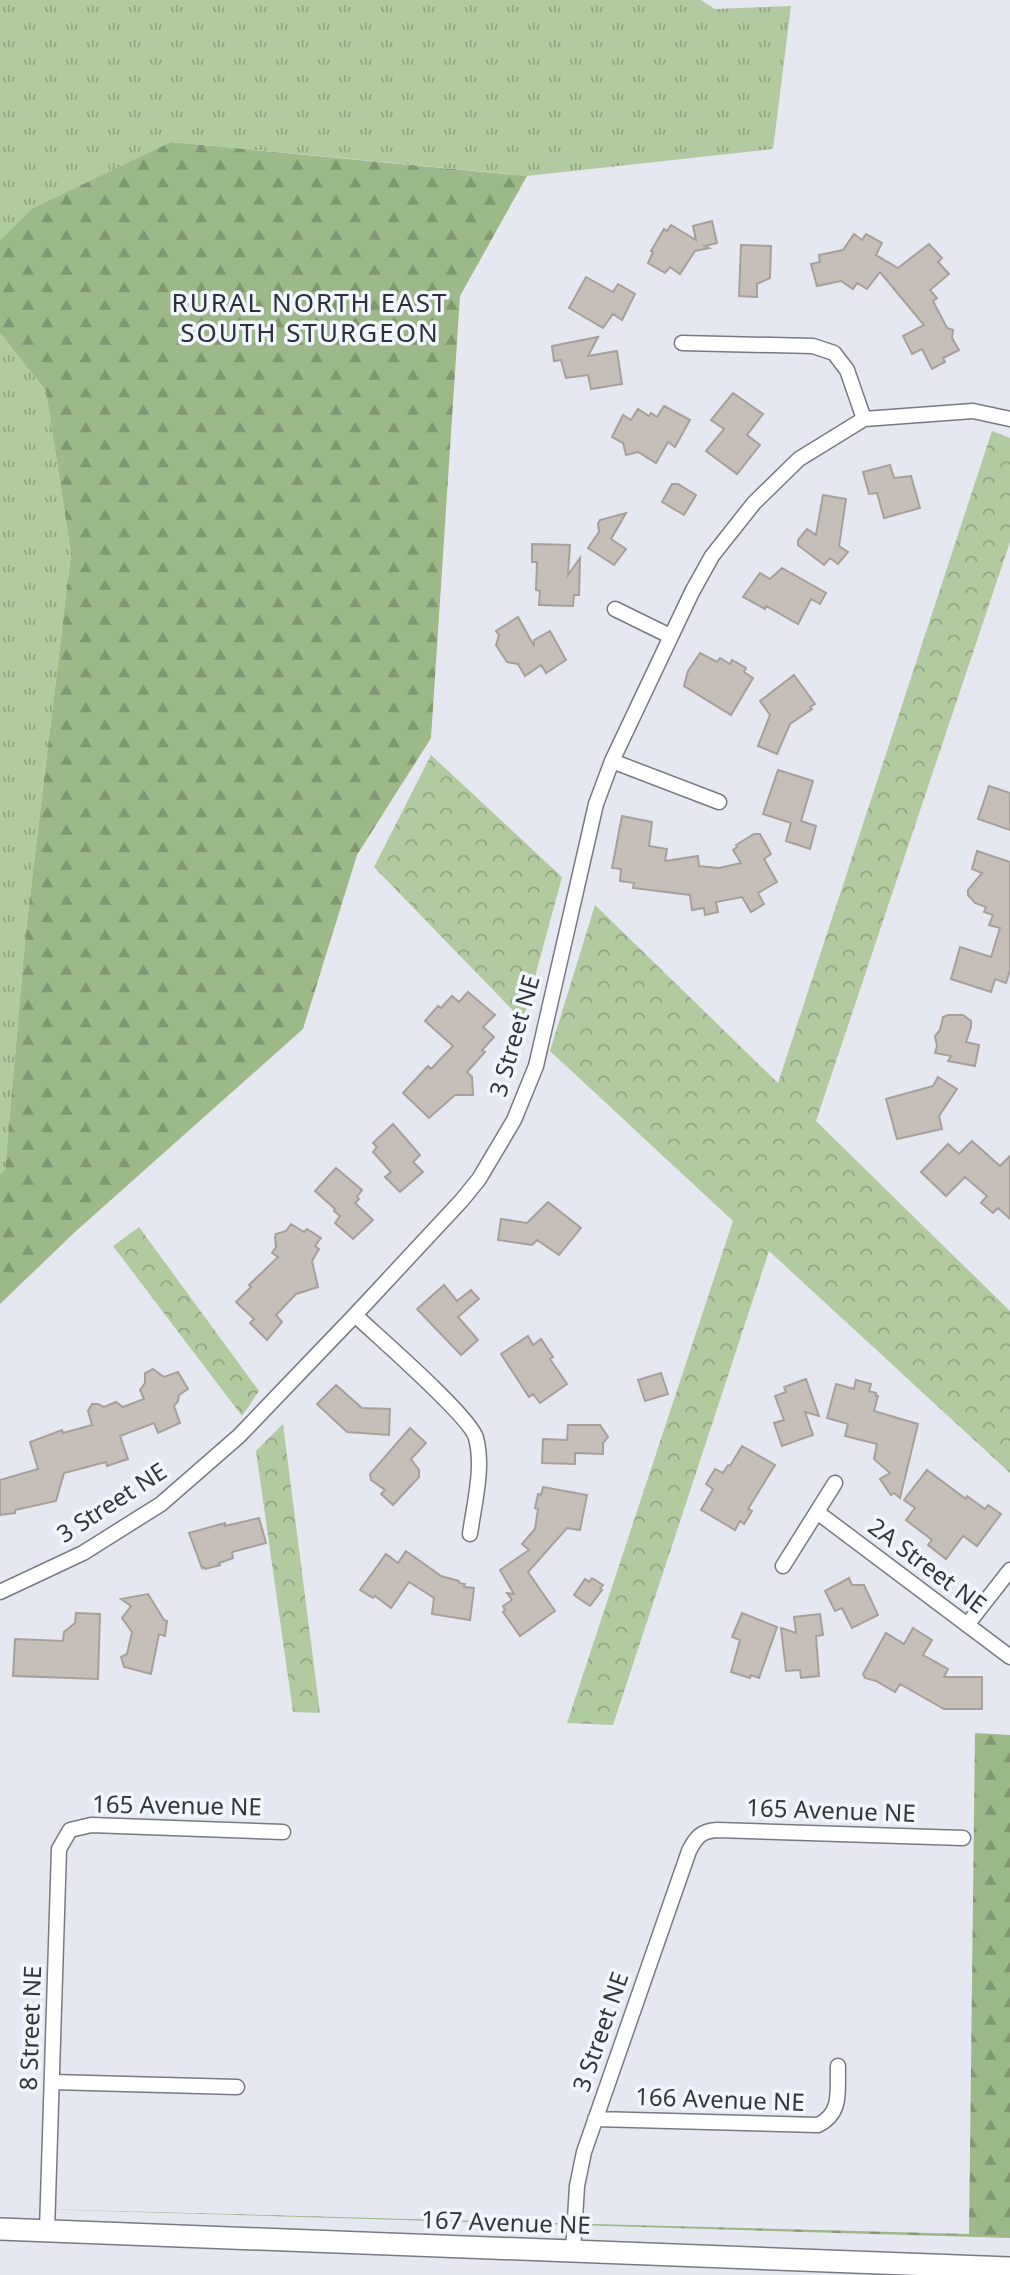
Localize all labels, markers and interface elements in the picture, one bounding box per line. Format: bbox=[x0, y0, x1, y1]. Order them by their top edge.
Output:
district label: RURAL NORTH EAST SOUTH STURGEON bbox=[172, 284, 448, 350]
street label: 3 Street NE bbox=[480, 971, 547, 1100]
street label: 3 Street NE bbox=[50, 1454, 173, 1550]
street label: 2A Street NE bbox=[862, 1509, 994, 1620]
street label: 165 Avenue NE bbox=[92, 1787, 262, 1822]
street label: 165 Avenue NE bbox=[746, 1790, 916, 1829]
street label: 8 Street NE bbox=[11, 1965, 48, 2091]
street label: 3 Street NE bbox=[564, 1967, 636, 2096]
street label: 166 Avenue NE bbox=[635, 2079, 805, 2118]
street label: 167 Avenue NE bbox=[421, 2202, 591, 2241]

